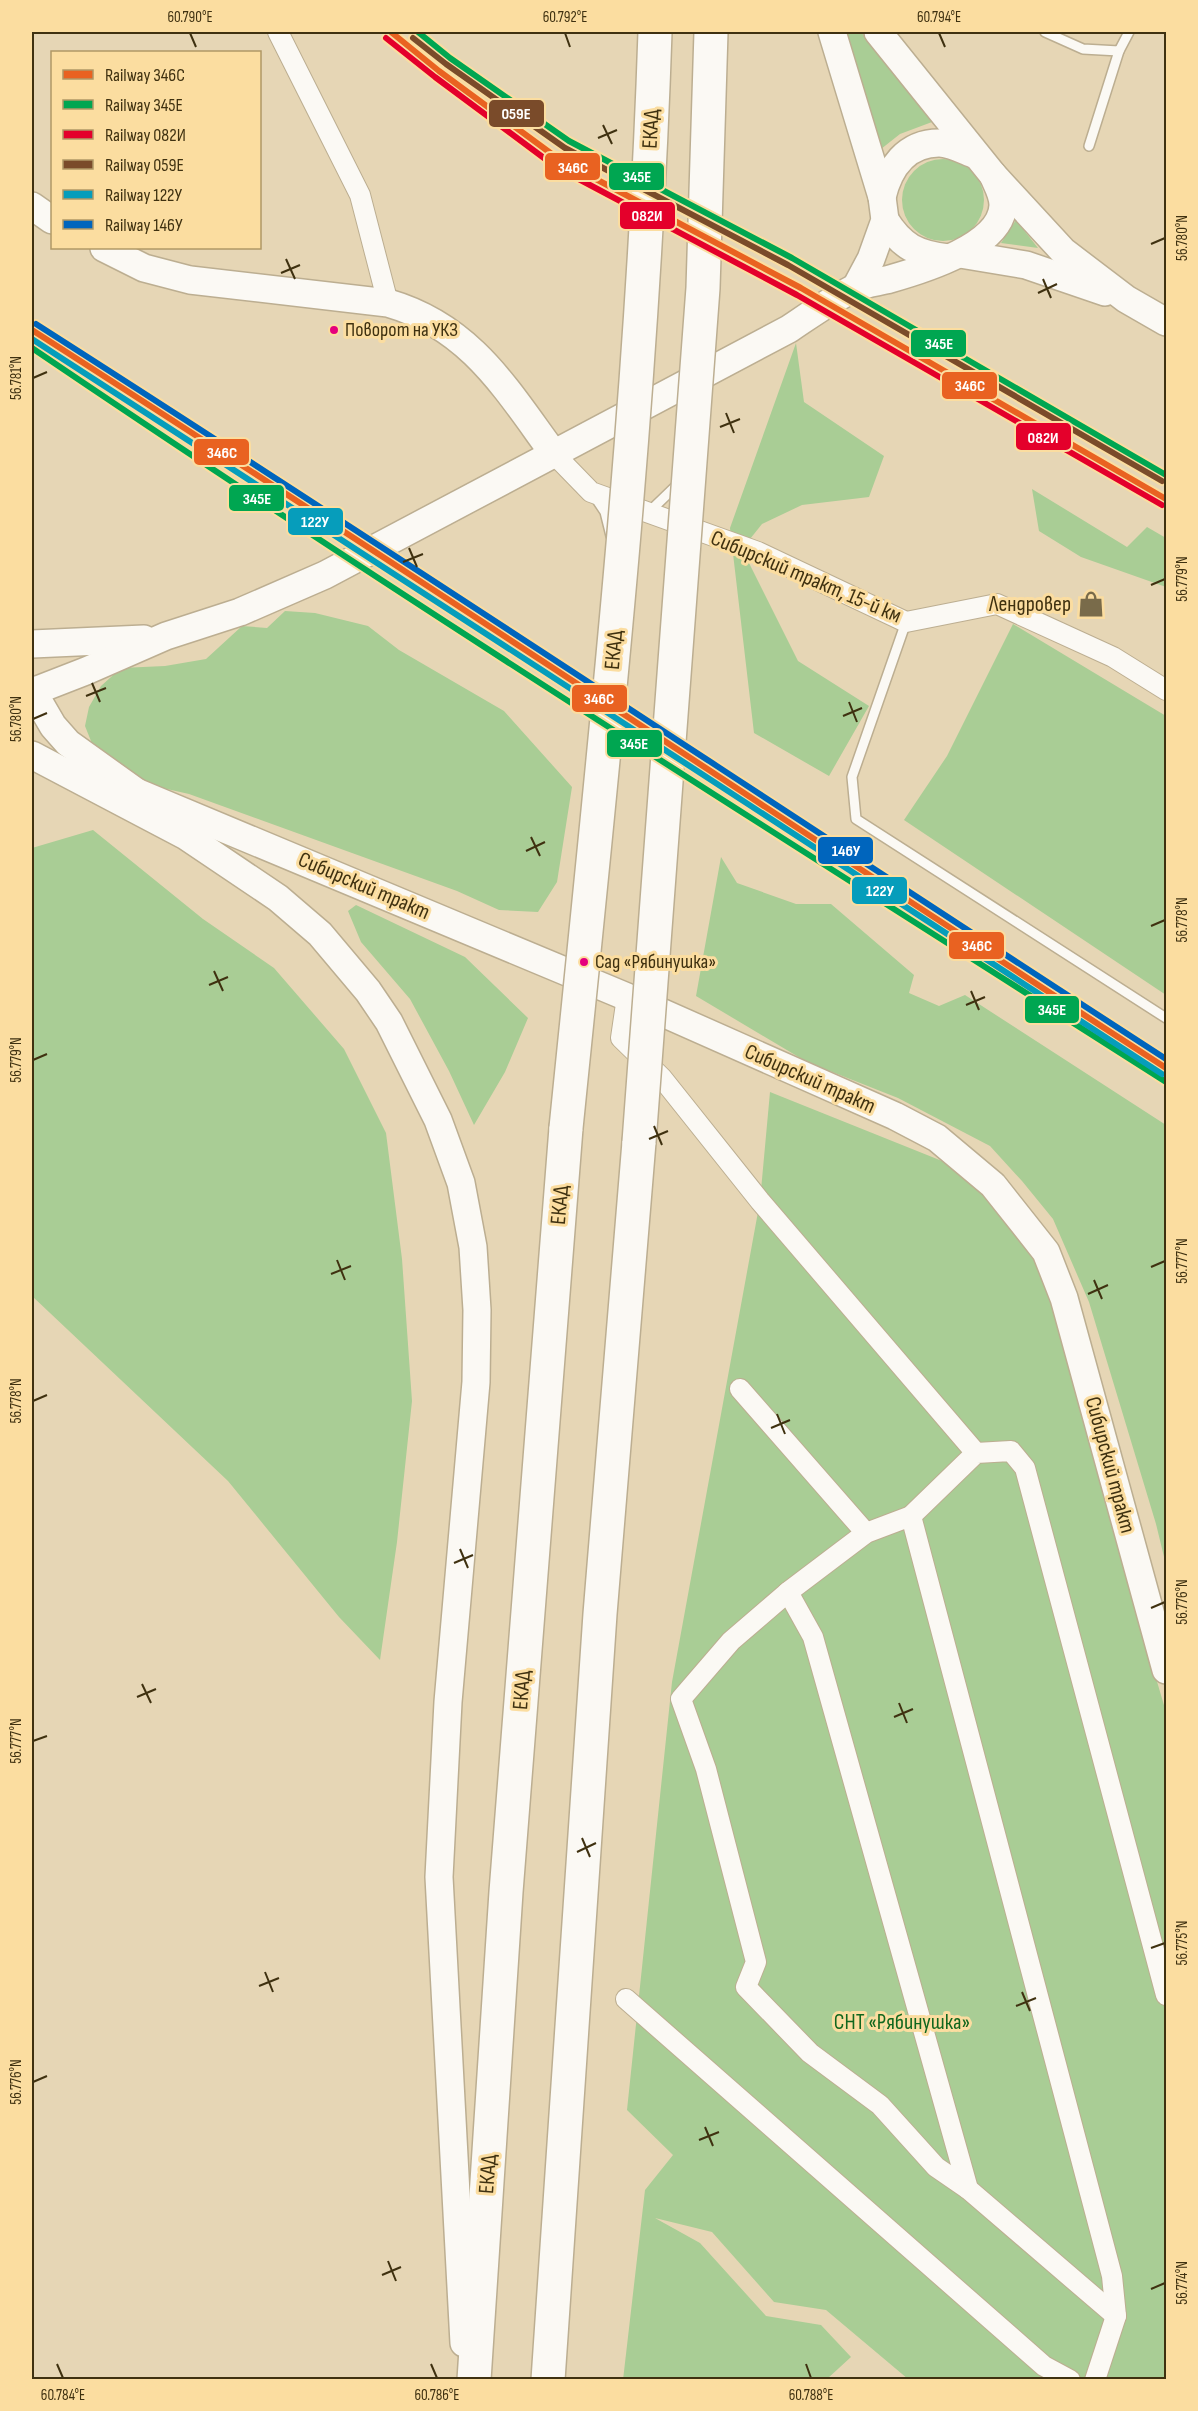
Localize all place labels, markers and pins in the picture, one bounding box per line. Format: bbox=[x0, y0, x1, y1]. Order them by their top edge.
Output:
place label: Поворот на УКЗ bbox=[345, 318, 458, 342]
marker: Поворот на УКЗ bbox=[328, 324, 340, 336]
shop icon: Лендровер bbox=[1076, 589, 1106, 619]
place label: Лендровер bbox=[988, 591, 1071, 618]
place label: Сад «Рябинушка» bbox=[595, 950, 716, 974]
marker: Сад «Рябинушка» bbox=[578, 956, 590, 968]

